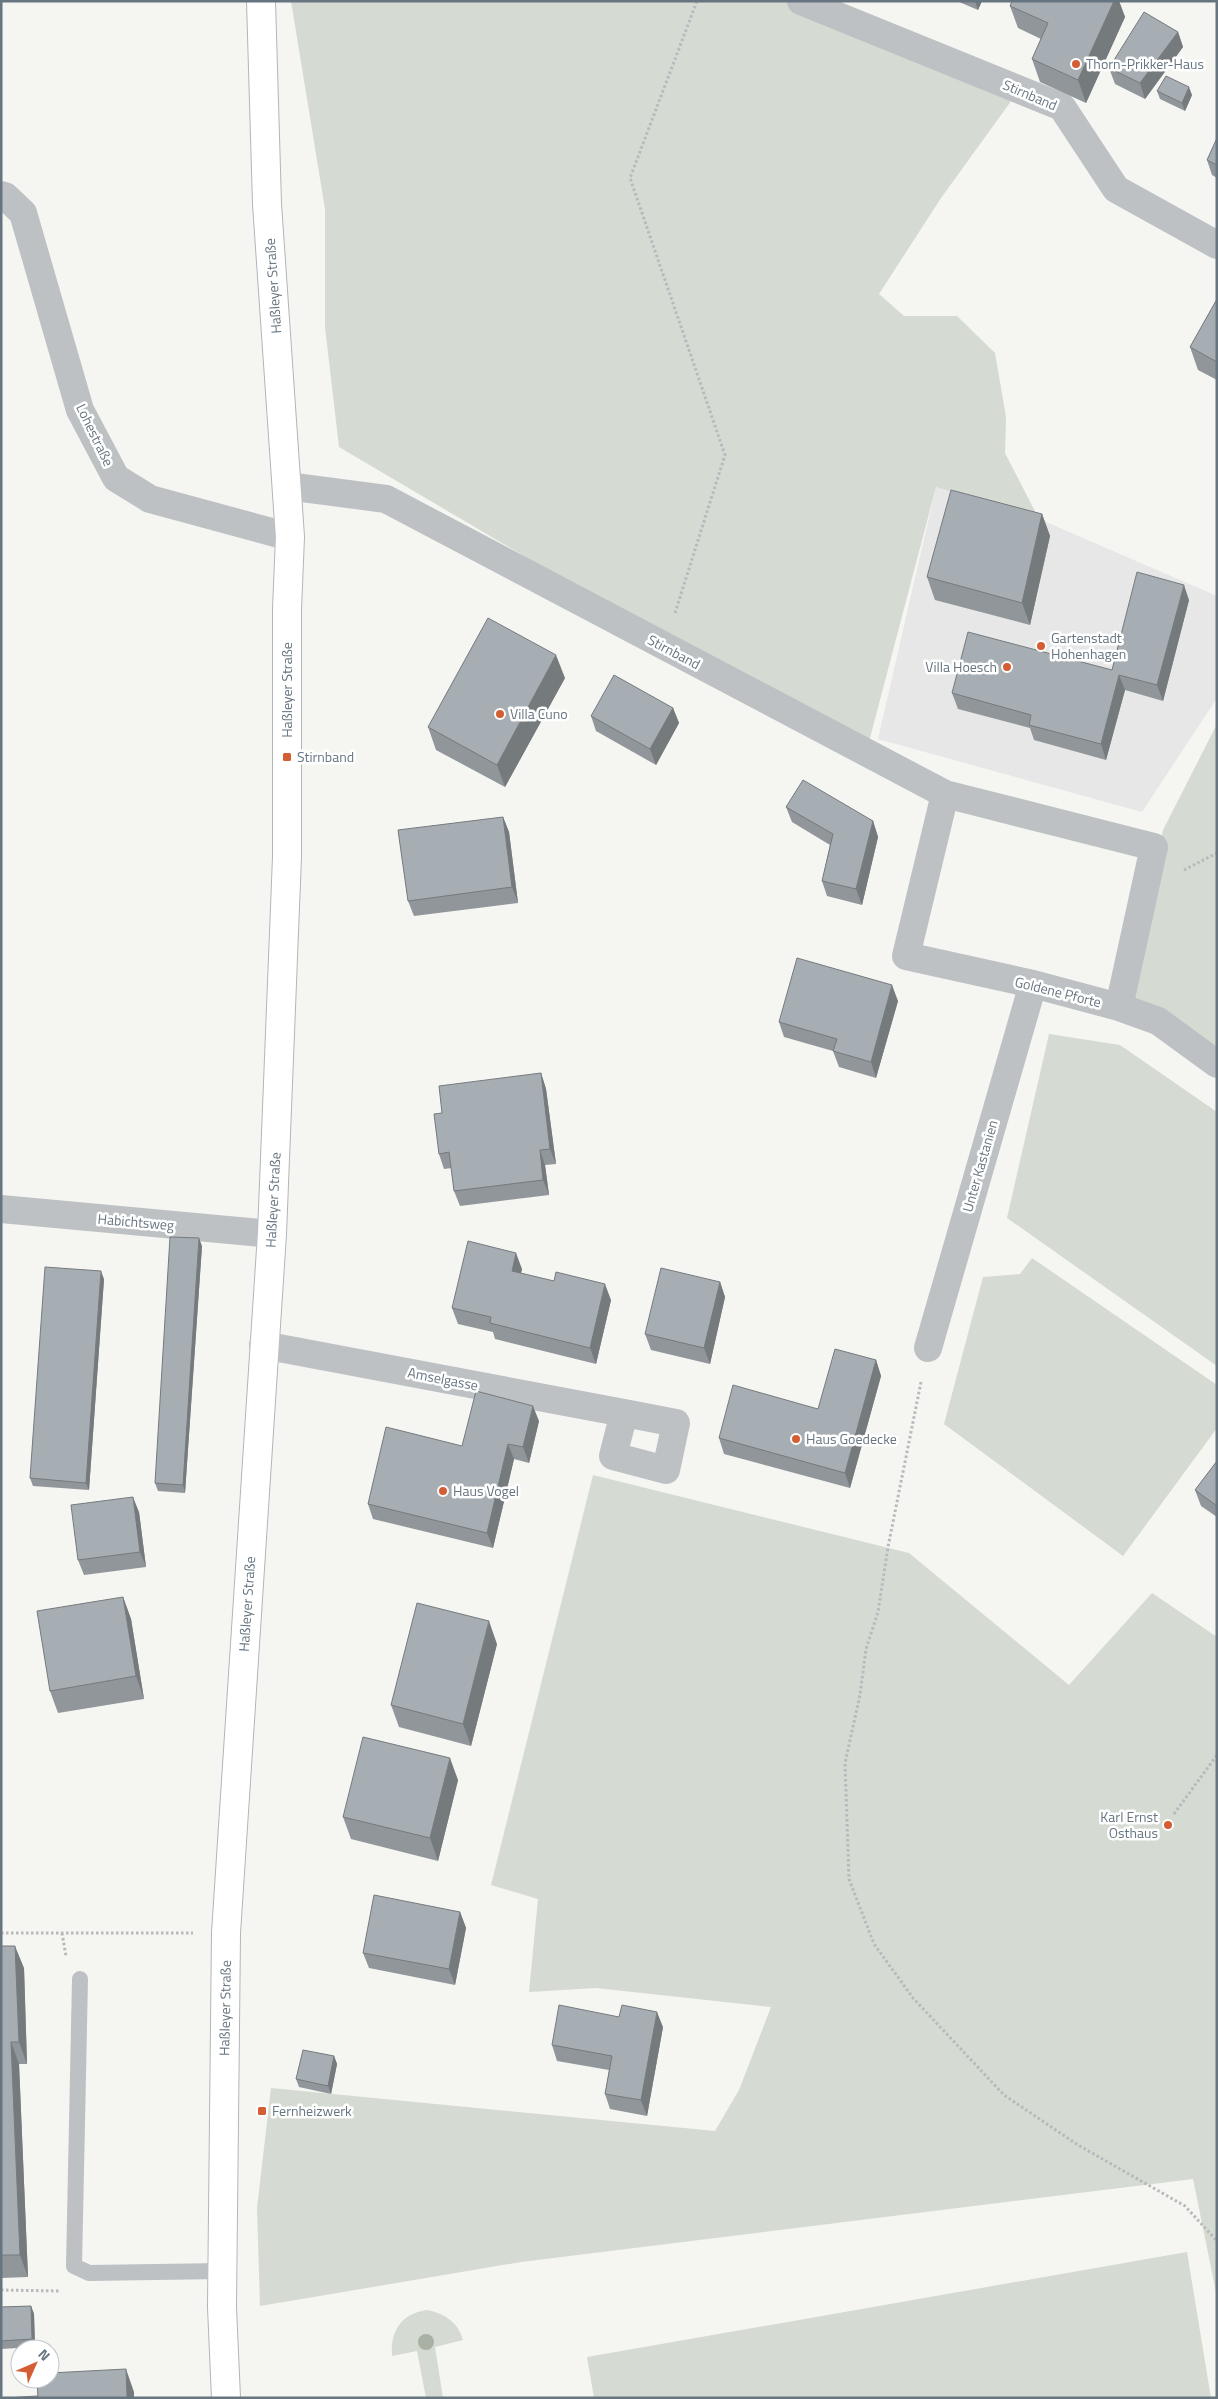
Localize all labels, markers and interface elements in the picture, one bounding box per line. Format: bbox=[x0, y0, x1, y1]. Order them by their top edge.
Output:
place label: Thorn-Prikker-Haus bbox=[1086, 53, 1204, 74]
marker: Thorn-Prikker-Haus bbox=[1070, 58, 1082, 70]
street label: Stirnband bbox=[1000, 74, 1061, 115]
street label: Haßleyer Straße bbox=[259, 238, 286, 334]
street label: Lohestraße bbox=[71, 400, 120, 470]
place label: Gartenstadt Hohenhagen bbox=[1051, 627, 1126, 664]
street label: Stirnband bbox=[644, 629, 704, 674]
marker: Gartenstadt Hohenhagen bbox=[1035, 640, 1047, 652]
street label: Haßleyer Straße bbox=[276, 642, 297, 738]
place label: Villa Hoesch bbox=[925, 656, 997, 677]
marker: Villa Hoesch bbox=[1001, 661, 1013, 673]
place label: Villa Cuno bbox=[510, 703, 568, 724]
marker: Villa Cuno bbox=[494, 708, 506, 720]
place label: Stirnband bbox=[297, 746, 354, 767]
marker: Stirnband bbox=[281, 751, 293, 763]
street label: Goldene Pforte bbox=[1013, 971, 1104, 1012]
street label: Unter Kastanien bbox=[956, 1117, 1003, 1214]
street label: Haßleyer Straße bbox=[260, 1152, 285, 1248]
street label: Habichtsweg bbox=[97, 1208, 175, 1235]
street label: Amselgasse bbox=[406, 1361, 480, 1396]
place label: Haus Goedecke bbox=[806, 1428, 897, 1449]
marker: Haus Goedecke bbox=[790, 1433, 802, 1445]
place label: Haus Vogel bbox=[453, 1480, 519, 1501]
marker: Haus Vogel bbox=[437, 1485, 449, 1497]
street label: Haßleyer Straße bbox=[233, 1556, 260, 1652]
place label: Karl Ernst Osthaus bbox=[1100, 1806, 1158, 1843]
marker: Karl Ernst Osthaus bbox=[1162, 1819, 1174, 1831]
street label: Haßleyer Straße bbox=[213, 1960, 236, 2056]
place label: Fernheizwerk bbox=[272, 2100, 352, 2121]
marker: Fernheizwerk bbox=[256, 2105, 268, 2117]
north arrow bbox=[10, 2339, 60, 2389]
text: N bbox=[34, 2344, 55, 2365]

